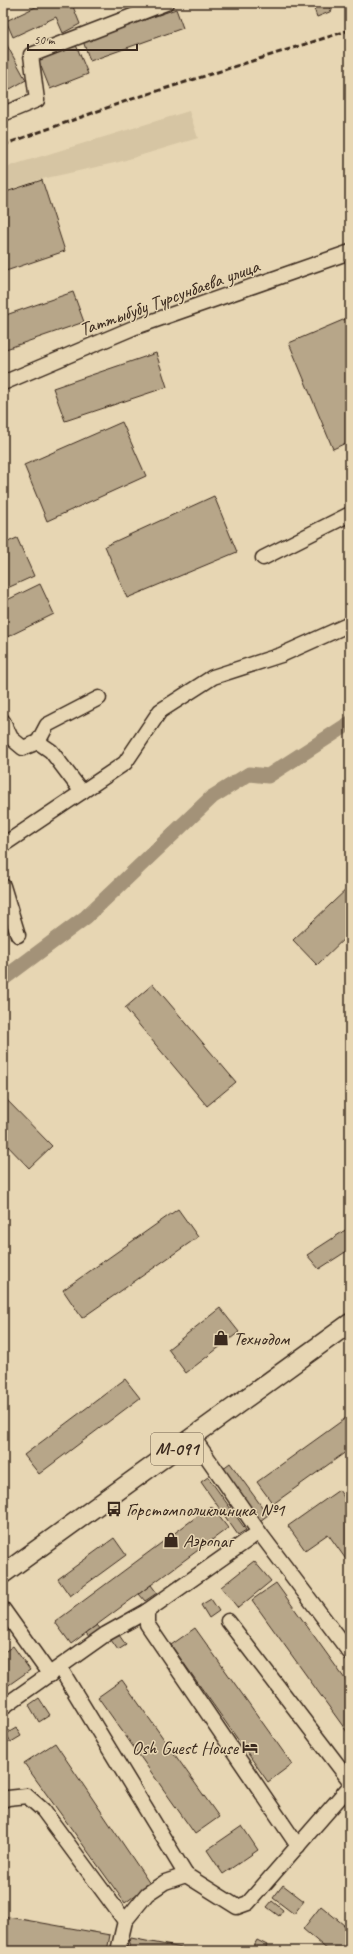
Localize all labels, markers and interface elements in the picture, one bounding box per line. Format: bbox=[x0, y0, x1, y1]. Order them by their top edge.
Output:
scale bar bbox=[28, 26, 137, 52]
text: 50 m bbox=[34, 32, 56, 48]
street label: Таттыбубу Турсунбаева улица bbox=[76, 254, 264, 342]
place label: Технодом bbox=[233, 1327, 291, 1351]
shop icon: Технодом bbox=[212, 1329, 230, 1347]
road number: М-091 bbox=[151, 1433, 203, 1465]
place label: Горстомполиклиника №1 bbox=[126, 1498, 286, 1522]
bus stop icon: Горстомполиклиника №1 bbox=[105, 1500, 123, 1518]
place label: Аэропаг bbox=[183, 1529, 235, 1553]
shop icon: Аэропаг bbox=[162, 1531, 180, 1549]
place label: Osh Guest House bbox=[132, 1736, 240, 1760]
hotel icon: Osh Guest House bbox=[241, 1738, 259, 1756]

